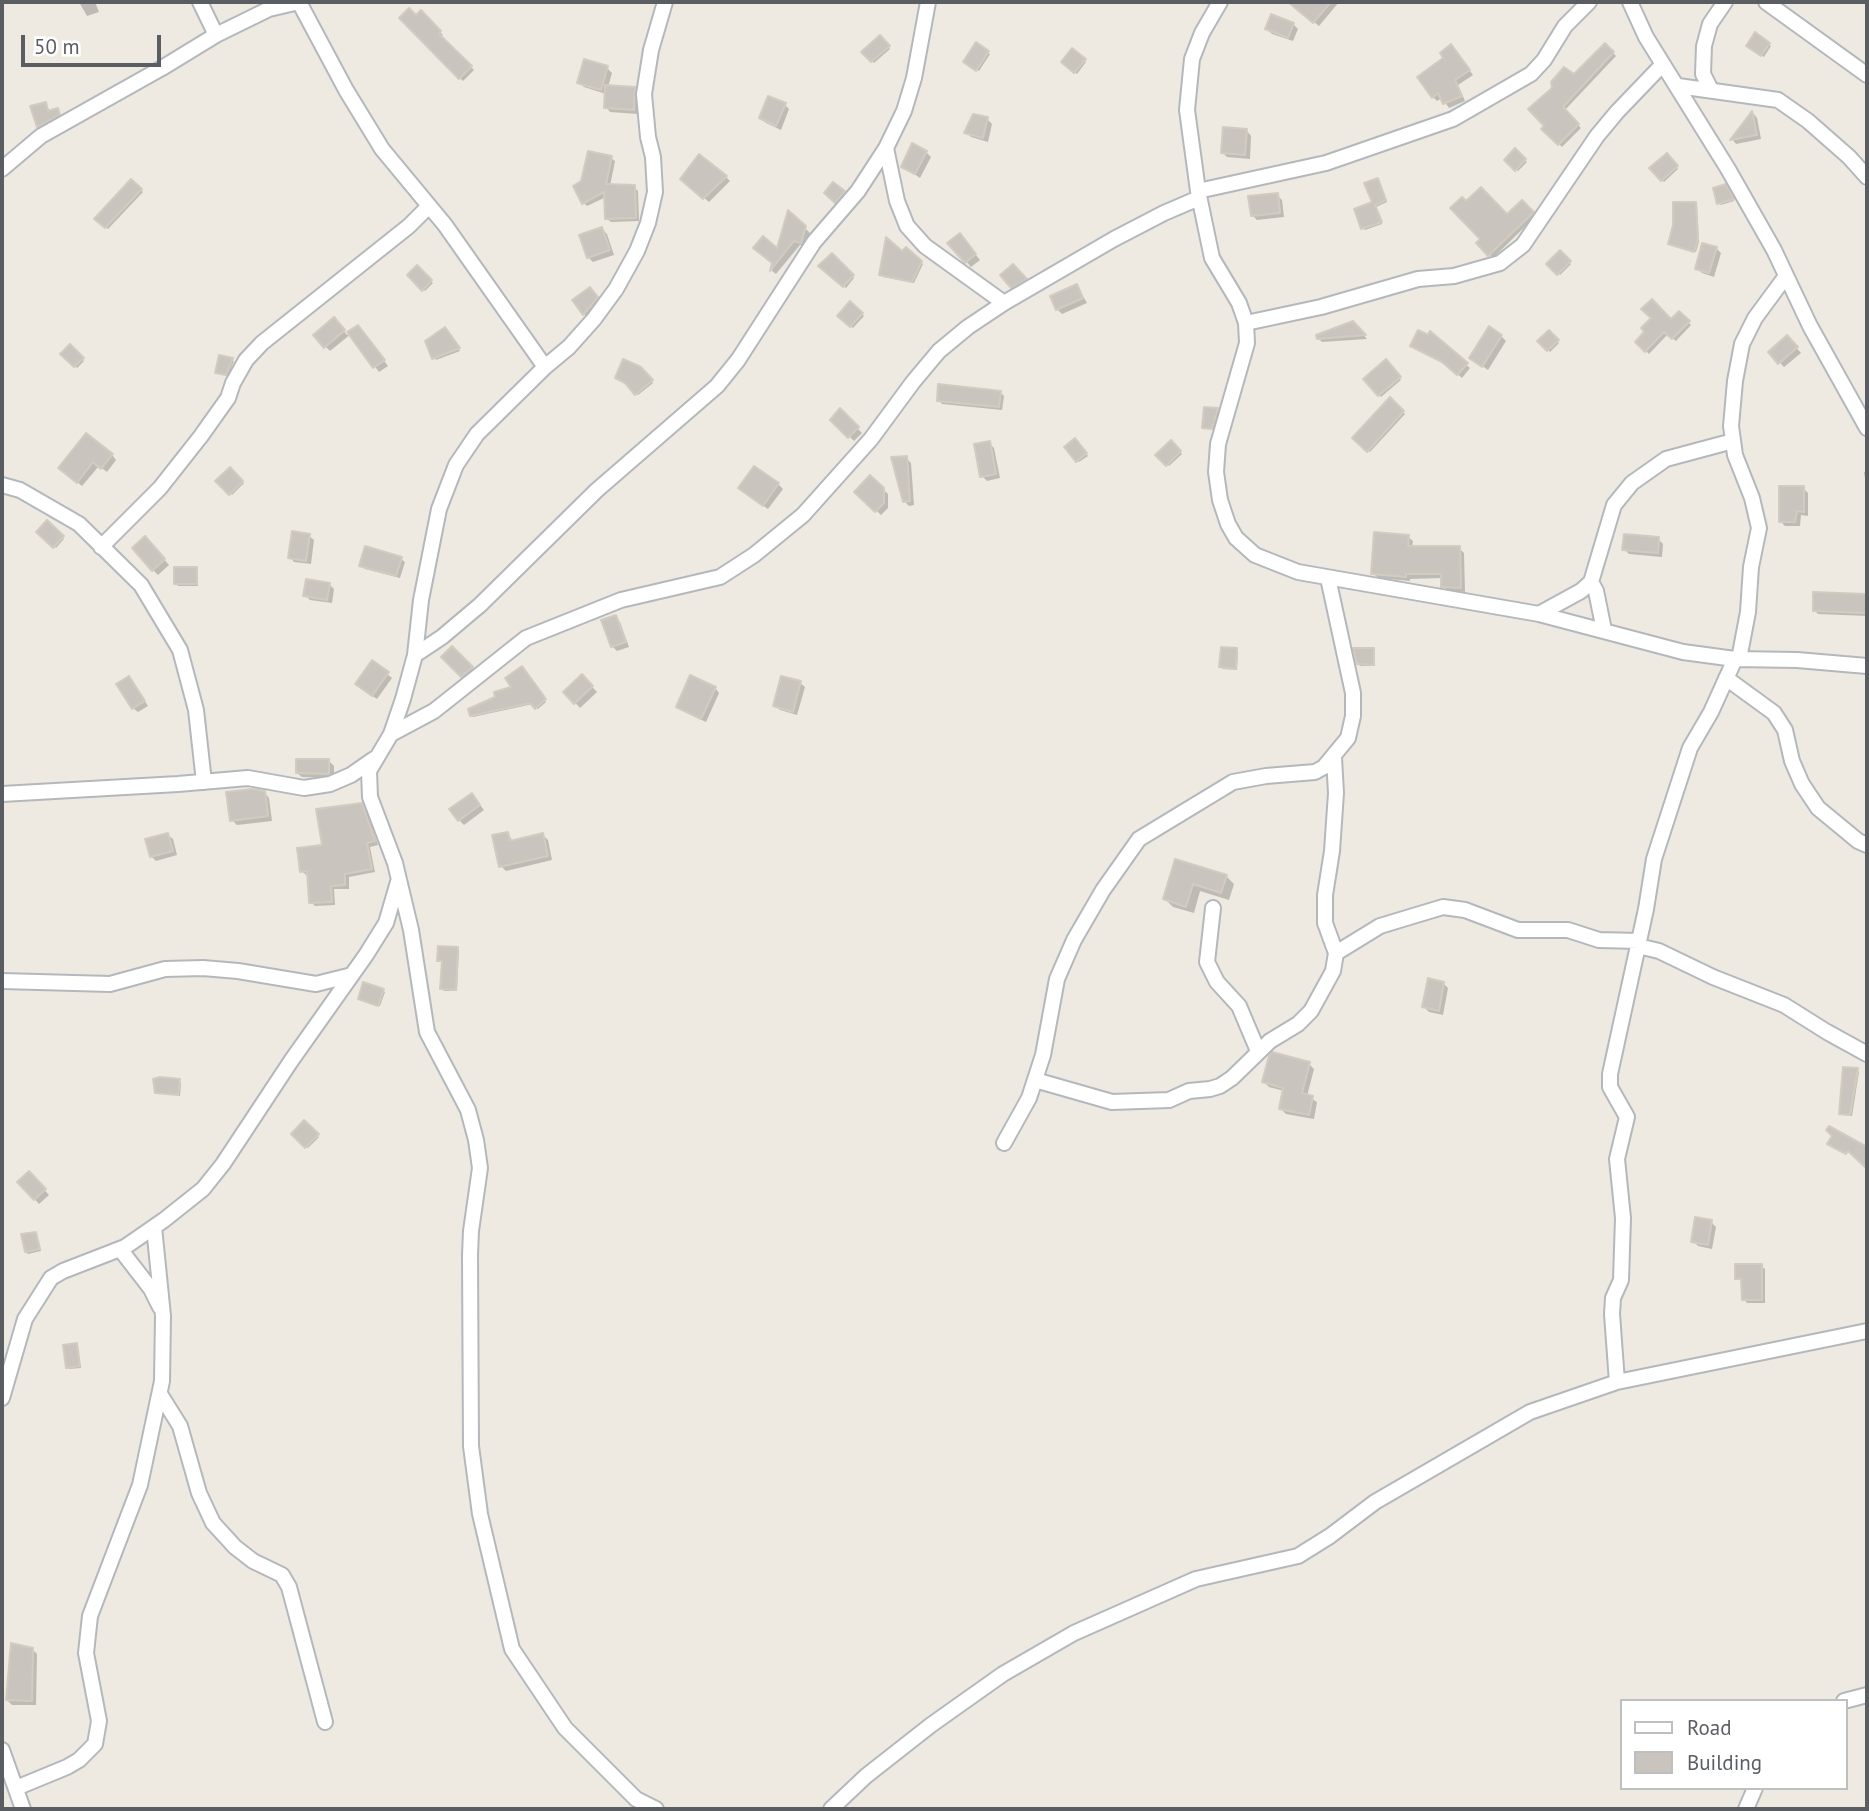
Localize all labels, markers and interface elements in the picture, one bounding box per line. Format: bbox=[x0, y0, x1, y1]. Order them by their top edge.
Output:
scale bar bbox=[24, 21, 164, 65]
text: 50 m bbox=[34, 33, 80, 60]
legend bbox=[1620, 1699, 1848, 1790]
text: Road bbox=[1687, 1714, 1731, 1741]
text: Building bbox=[1687, 1749, 1762, 1776]

